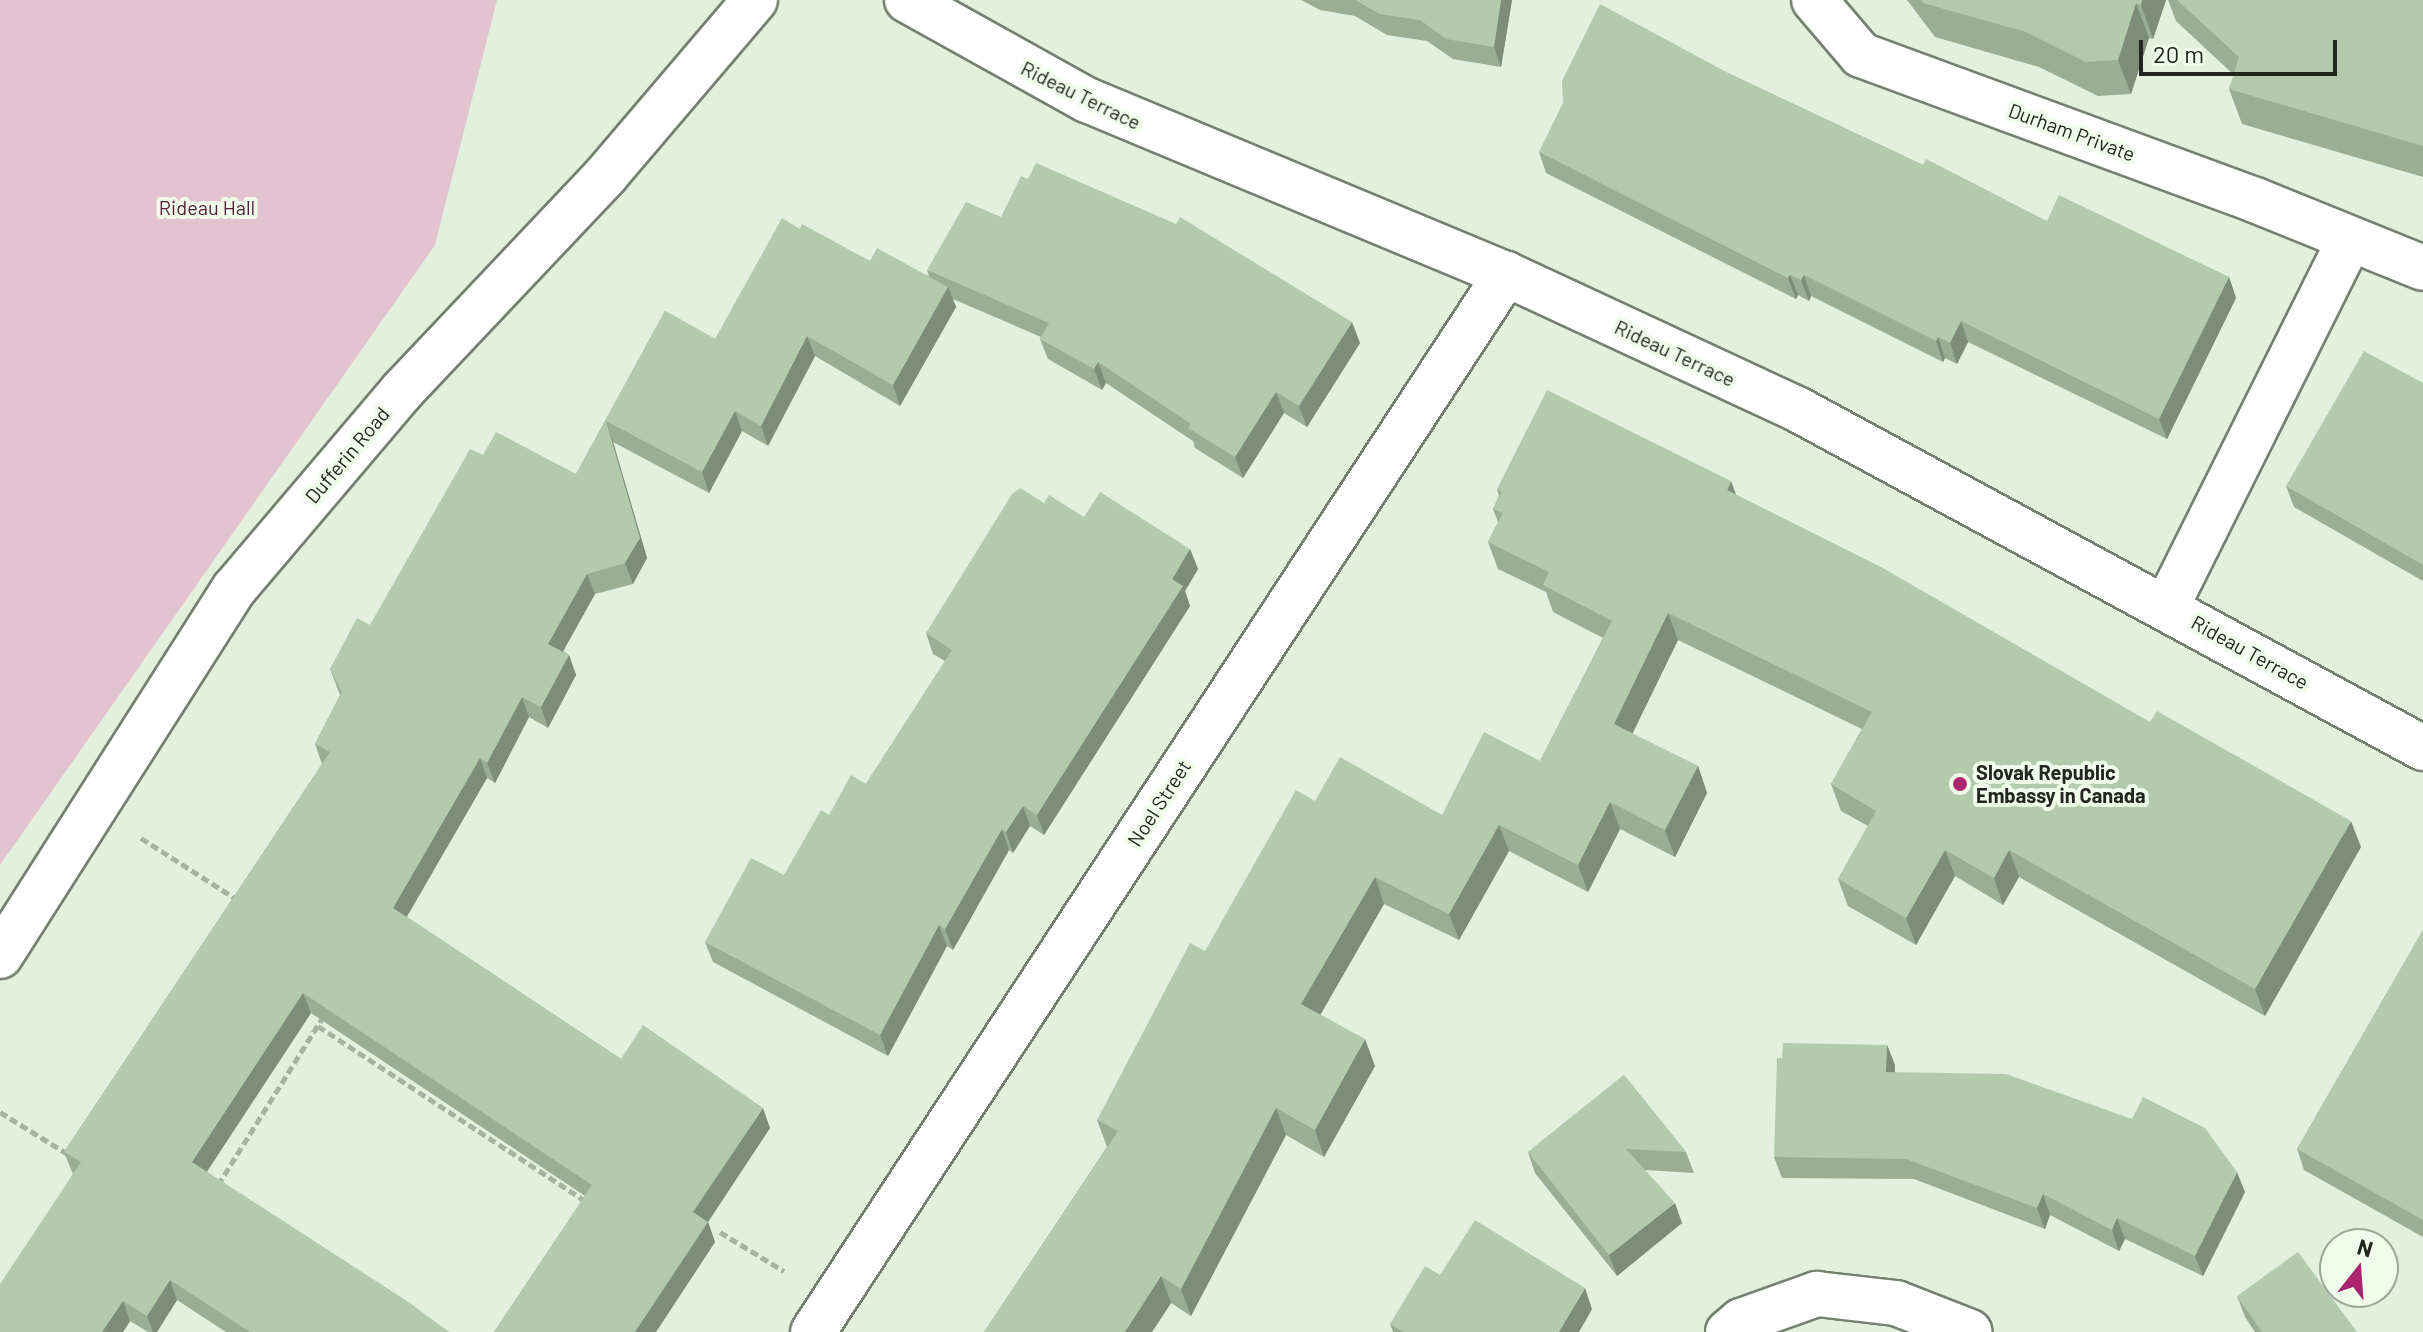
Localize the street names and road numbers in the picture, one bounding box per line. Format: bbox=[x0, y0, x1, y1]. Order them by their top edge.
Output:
street label: Rideau Terrace bbox=[1017, 56, 1145, 134]
street label: Durham Private bbox=[2005, 98, 2139, 166]
street label: Rideau Terrace bbox=[1611, 315, 1739, 391]
street label: Dufferin Road bbox=[300, 402, 394, 508]
street label: Rideau Terrace bbox=[2187, 610, 2313, 694]
street label: Noel Street bbox=[1122, 755, 1196, 851]

